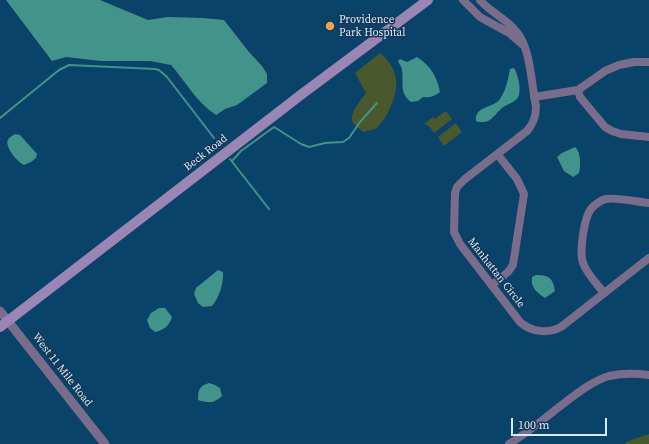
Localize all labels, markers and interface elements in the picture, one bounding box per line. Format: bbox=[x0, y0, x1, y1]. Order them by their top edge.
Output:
place label: Providence Park Hospital bbox=[339, 13, 405, 39]
marker: Providence Park Hospital bbox=[324, 20, 336, 32]
street label: Beck Road bbox=[182, 132, 230, 174]
street label: Manhattan Circle bbox=[465, 235, 527, 311]
street label: West 11 Mile Road bbox=[29, 331, 95, 409]
scale bar bbox=[513, 410, 609, 436]
text: 100 m bbox=[518, 417, 550, 433]

